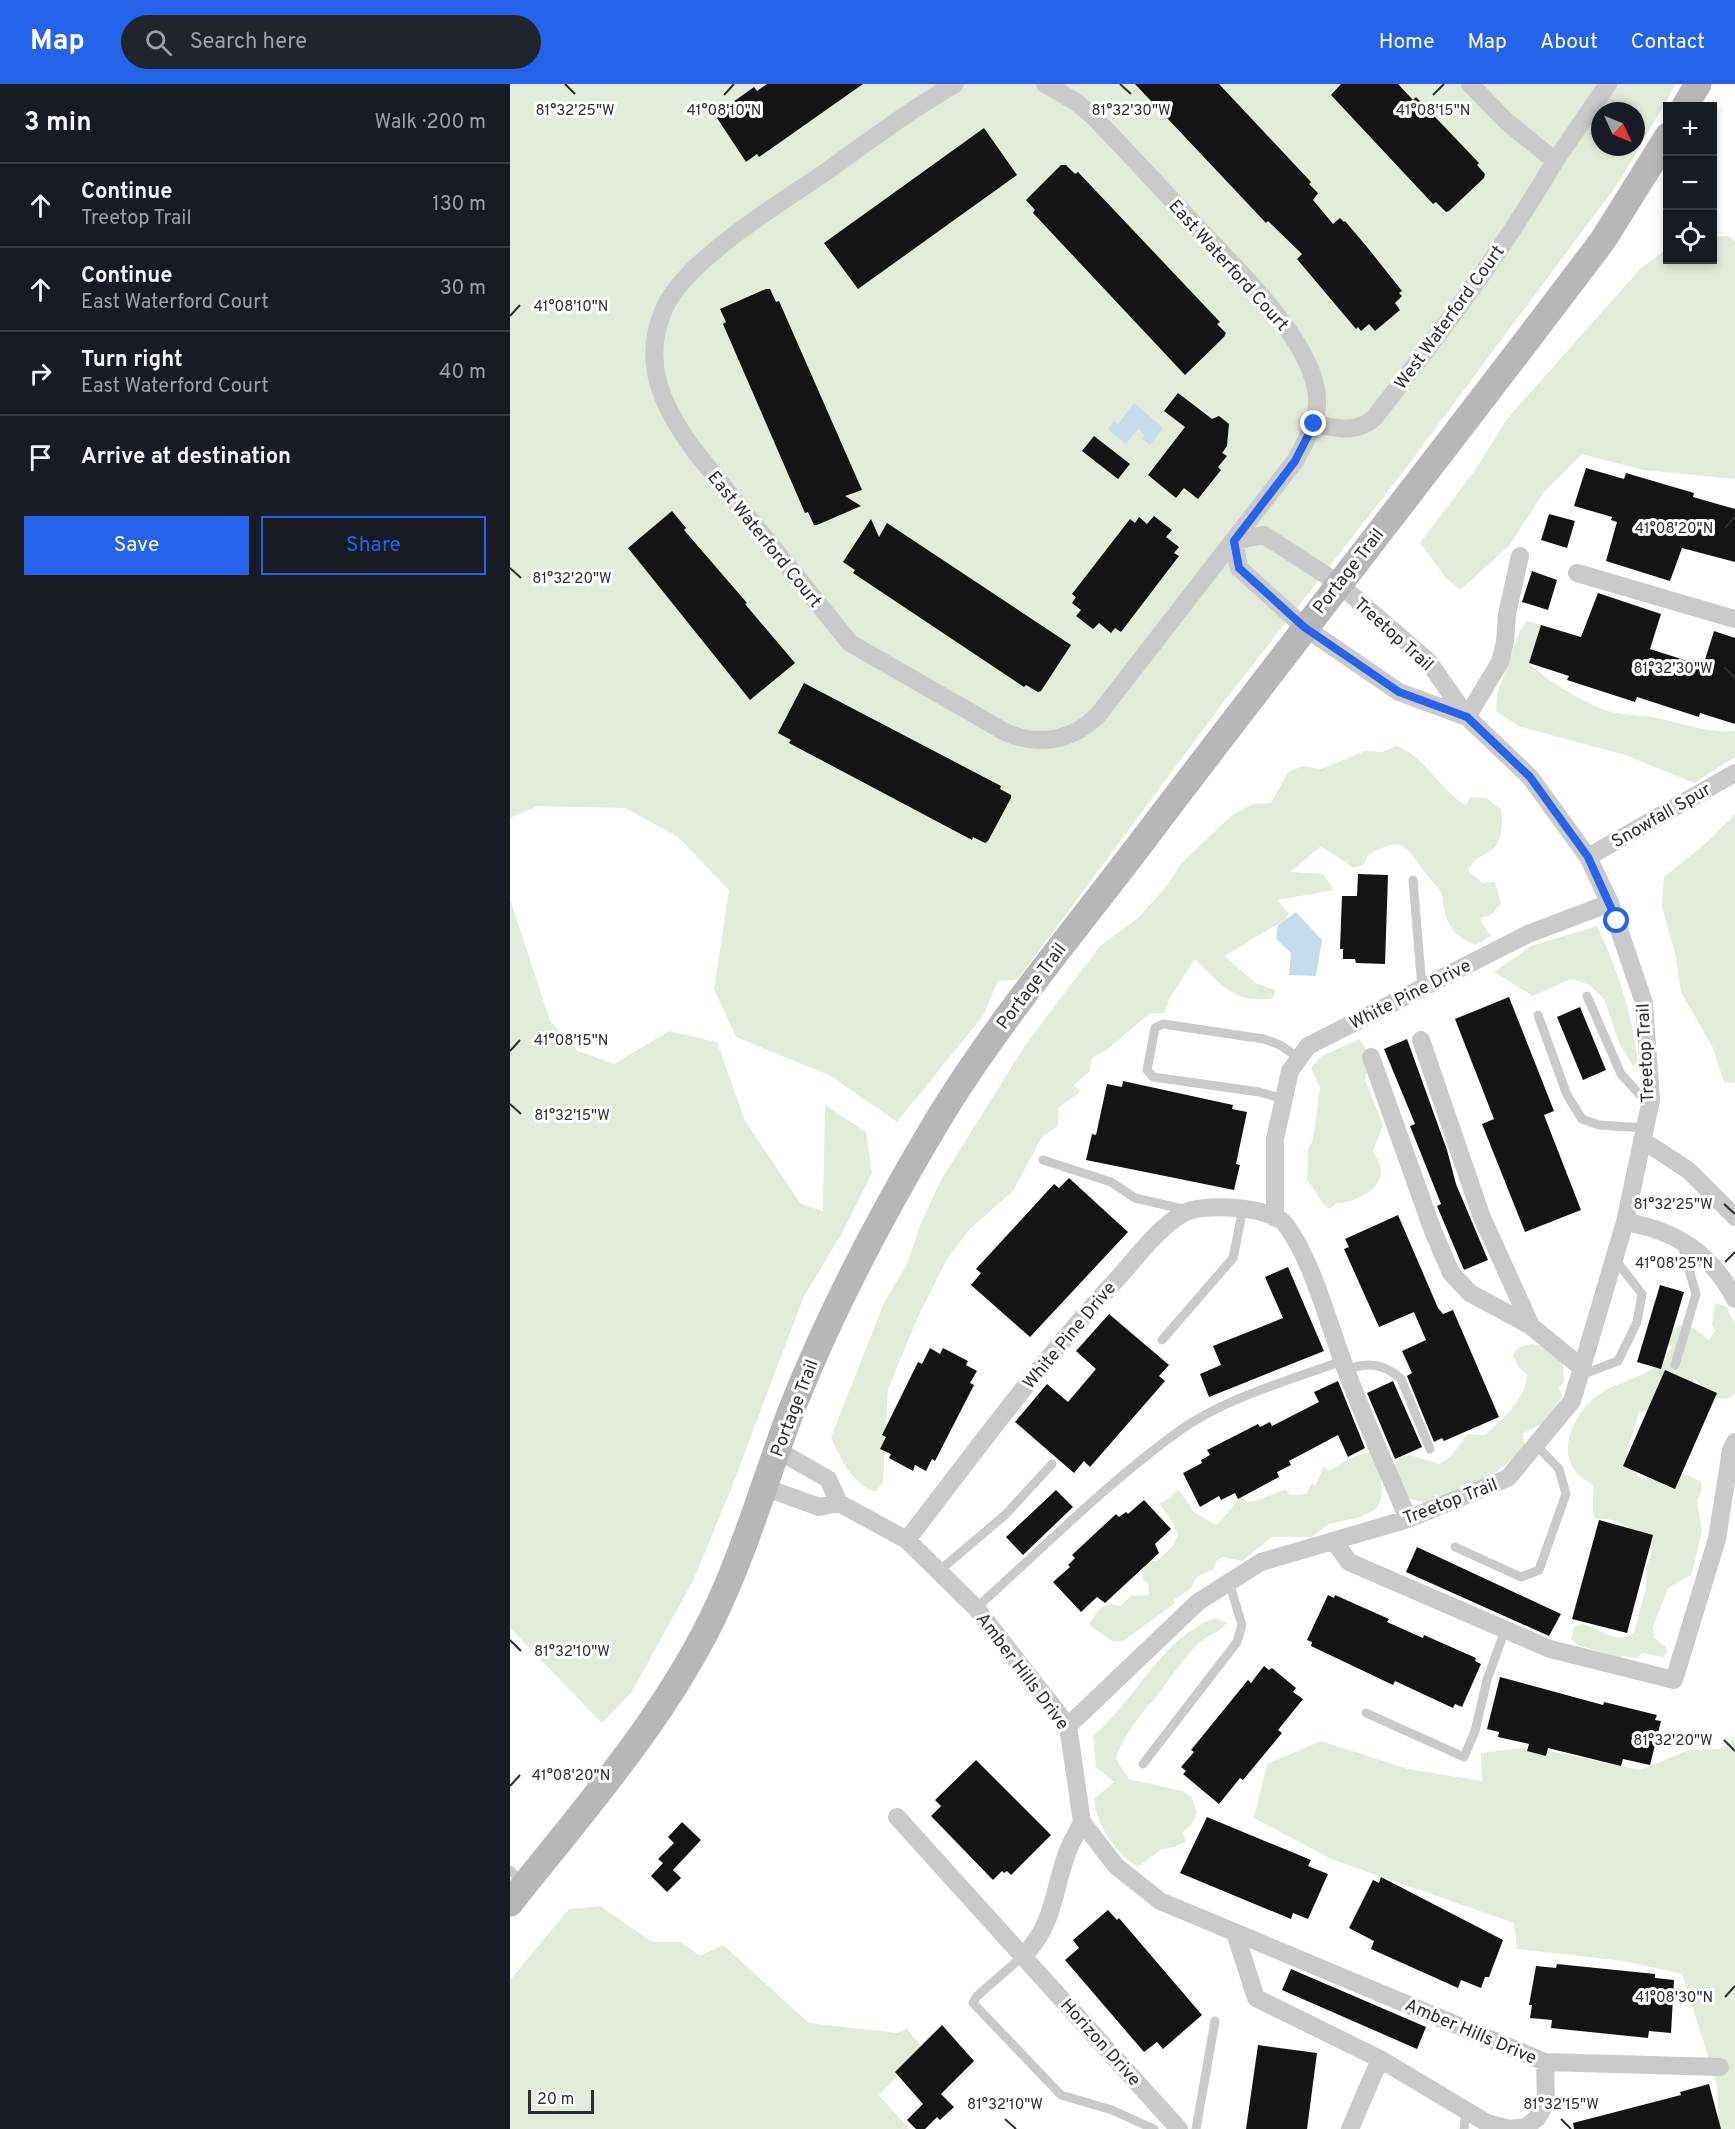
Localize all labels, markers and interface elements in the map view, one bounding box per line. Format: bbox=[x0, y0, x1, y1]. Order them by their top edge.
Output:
search box bbox=[121, 15, 541, 69]
text: Map bbox=[30, 24, 85, 60]
icon: search bbox=[142, 26, 175, 59]
text: Search here bbox=[190, 29, 307, 56]
text: Home bbox=[1379, 29, 1435, 56]
text: Map bbox=[1468, 29, 1507, 56]
text: About bbox=[1540, 29, 1598, 56]
text: Contact bbox=[1631, 29, 1705, 56]
text: 81°32'25"W bbox=[535, 102, 615, 121]
text: 41°08'10"N bbox=[687, 102, 761, 121]
text: 81°32'30"W bbox=[1091, 102, 1171, 121]
text: 41°08'15"N bbox=[1396, 102, 1470, 121]
north arrow bbox=[1591, 102, 1645, 156]
map controls bbox=[1663, 102, 1717, 264]
button: + bbox=[1663, 102, 1717, 156]
text: 3 min bbox=[24, 107, 92, 140]
text: Walk · 200 m bbox=[375, 110, 486, 136]
button: − bbox=[1663, 156, 1717, 210]
text: Continue bbox=[81, 179, 172, 206]
icon: ahead bbox=[24, 189, 57, 222]
text: 130 m bbox=[432, 192, 486, 218]
street label: East Waterford Court bbox=[1163, 195, 1293, 337]
text: Treetop Trail bbox=[81, 206, 192, 232]
button: locate bbox=[1663, 210, 1717, 264]
street label: West Waterford Court bbox=[1390, 241, 1510, 395]
text: Continue bbox=[81, 263, 172, 290]
icon: ahead bbox=[24, 273, 57, 306]
text: 30 m bbox=[440, 276, 486, 302]
text: East Waterford Court bbox=[81, 290, 269, 316]
text: 41°08'10"N bbox=[534, 298, 608, 317]
text: Turn right bbox=[81, 347, 183, 374]
icon: right bbox=[24, 357, 57, 390]
text: 40 m bbox=[439, 360, 486, 386]
text: East Waterford Court bbox=[81, 374, 269, 400]
route end bbox=[1300, 410, 1326, 436]
icon: arrive bbox=[24, 441, 57, 474]
text: Arrive at destination bbox=[81, 444, 291, 471]
street label: East Waterford Court bbox=[702, 467, 826, 613]
button: Save bbox=[24, 516, 249, 575]
button: Share bbox=[261, 516, 486, 575]
text: 41°08'20"N bbox=[1635, 520, 1713, 539]
street label: Portage Trail bbox=[1309, 524, 1390, 619]
text: 81°32'20"W bbox=[532, 570, 612, 589]
street label: Treetop Trail bbox=[1348, 593, 1438, 677]
text: 81°32'30"W bbox=[1633, 660, 1713, 679]
street label: Snowfall Spur bbox=[1608, 779, 1716, 854]
route start bbox=[1603, 907, 1629, 933]
street label: Portage Trail bbox=[992, 939, 1072, 1035]
street label: White Pine Drive bbox=[1346, 955, 1475, 1036]
street label: Treetop Trail bbox=[1632, 1003, 1661, 1103]
text: 41°08'15"N bbox=[534, 1032, 608, 1051]
text: 81°32'15"W bbox=[534, 1107, 610, 1126]
text: 81°32'25"W bbox=[1633, 1196, 1713, 1215]
text: 41°08'25"N bbox=[1635, 1255, 1713, 1274]
street label: White Pine Drive bbox=[1019, 1278, 1122, 1394]
street label: Portage Trail bbox=[766, 1357, 825, 1461]
street label: Treetop Trail bbox=[1400, 1474, 1501, 1531]
street label: Amber Hills Drive bbox=[970, 1609, 1073, 1735]
text: 81°32'10"W bbox=[534, 1643, 610, 1662]
text: 81°32'20"W bbox=[1633, 1732, 1713, 1751]
text: 41°08'20"N bbox=[532, 1767, 610, 1786]
text: 41°08'30"N bbox=[1635, 1989, 1713, 2008]
street label: Horizon Drive bbox=[1055, 1994, 1145, 2092]
street label: Amber Hills Drive bbox=[1401, 1994, 1540, 2070]
scale bar bbox=[528, 2087, 594, 2114]
text: 20 m bbox=[537, 2090, 574, 2110]
text: 81°32'10"W bbox=[967, 2096, 1043, 2115]
text: 81°32'15"W bbox=[1523, 2096, 1599, 2115]

